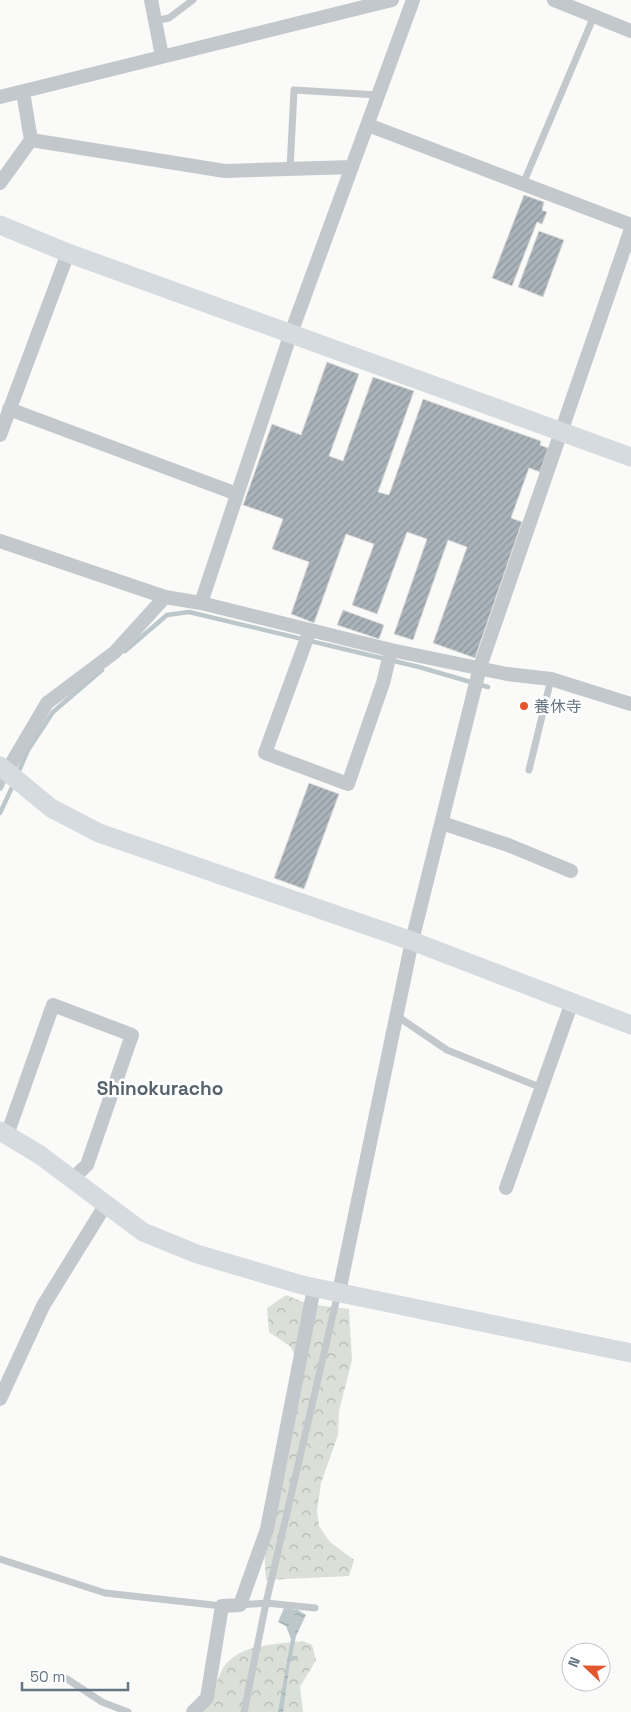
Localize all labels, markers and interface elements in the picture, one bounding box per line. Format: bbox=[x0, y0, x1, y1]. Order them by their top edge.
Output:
place label: 養休寺 bbox=[534, 696, 582, 717]
marker: 養休寺 bbox=[518, 700, 530, 712]
district label: Shinokuracho bbox=[97, 1076, 223, 1101]
north arrow bbox=[561, 1642, 611, 1692]
text: N bbox=[564, 1654, 584, 1670]
scale bar bbox=[22, 1660, 129, 1692]
text: 50 m bbox=[30, 1667, 65, 1686]

